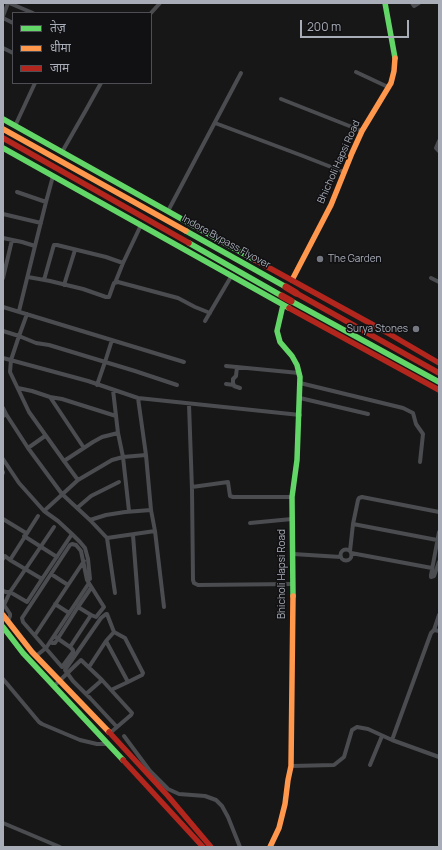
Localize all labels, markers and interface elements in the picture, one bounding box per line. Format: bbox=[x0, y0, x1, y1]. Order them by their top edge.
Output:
legend bbox=[12, 12, 152, 84]
scale bar bbox=[302, 12, 411, 38]
text: 200 m bbox=[307, 18, 341, 35]
text: तेज़ bbox=[50, 19, 66, 36]
text: धीमा bbox=[50, 39, 71, 56]
text: जाम bbox=[50, 59, 69, 76]
street label: Bhicholi Hapsi Road bbox=[315, 118, 363, 206]
street label: Indore Bypass Flyover bbox=[180, 213, 272, 271]
place label: The Garden bbox=[328, 253, 381, 265]
marker: The Garden bbox=[315, 254, 325, 264]
place label: Surya Stones bbox=[347, 323, 408, 335]
marker: Surya Stones bbox=[411, 324, 421, 334]
street label: Bhicholi Hapsi Road bbox=[276, 529, 288, 619]

